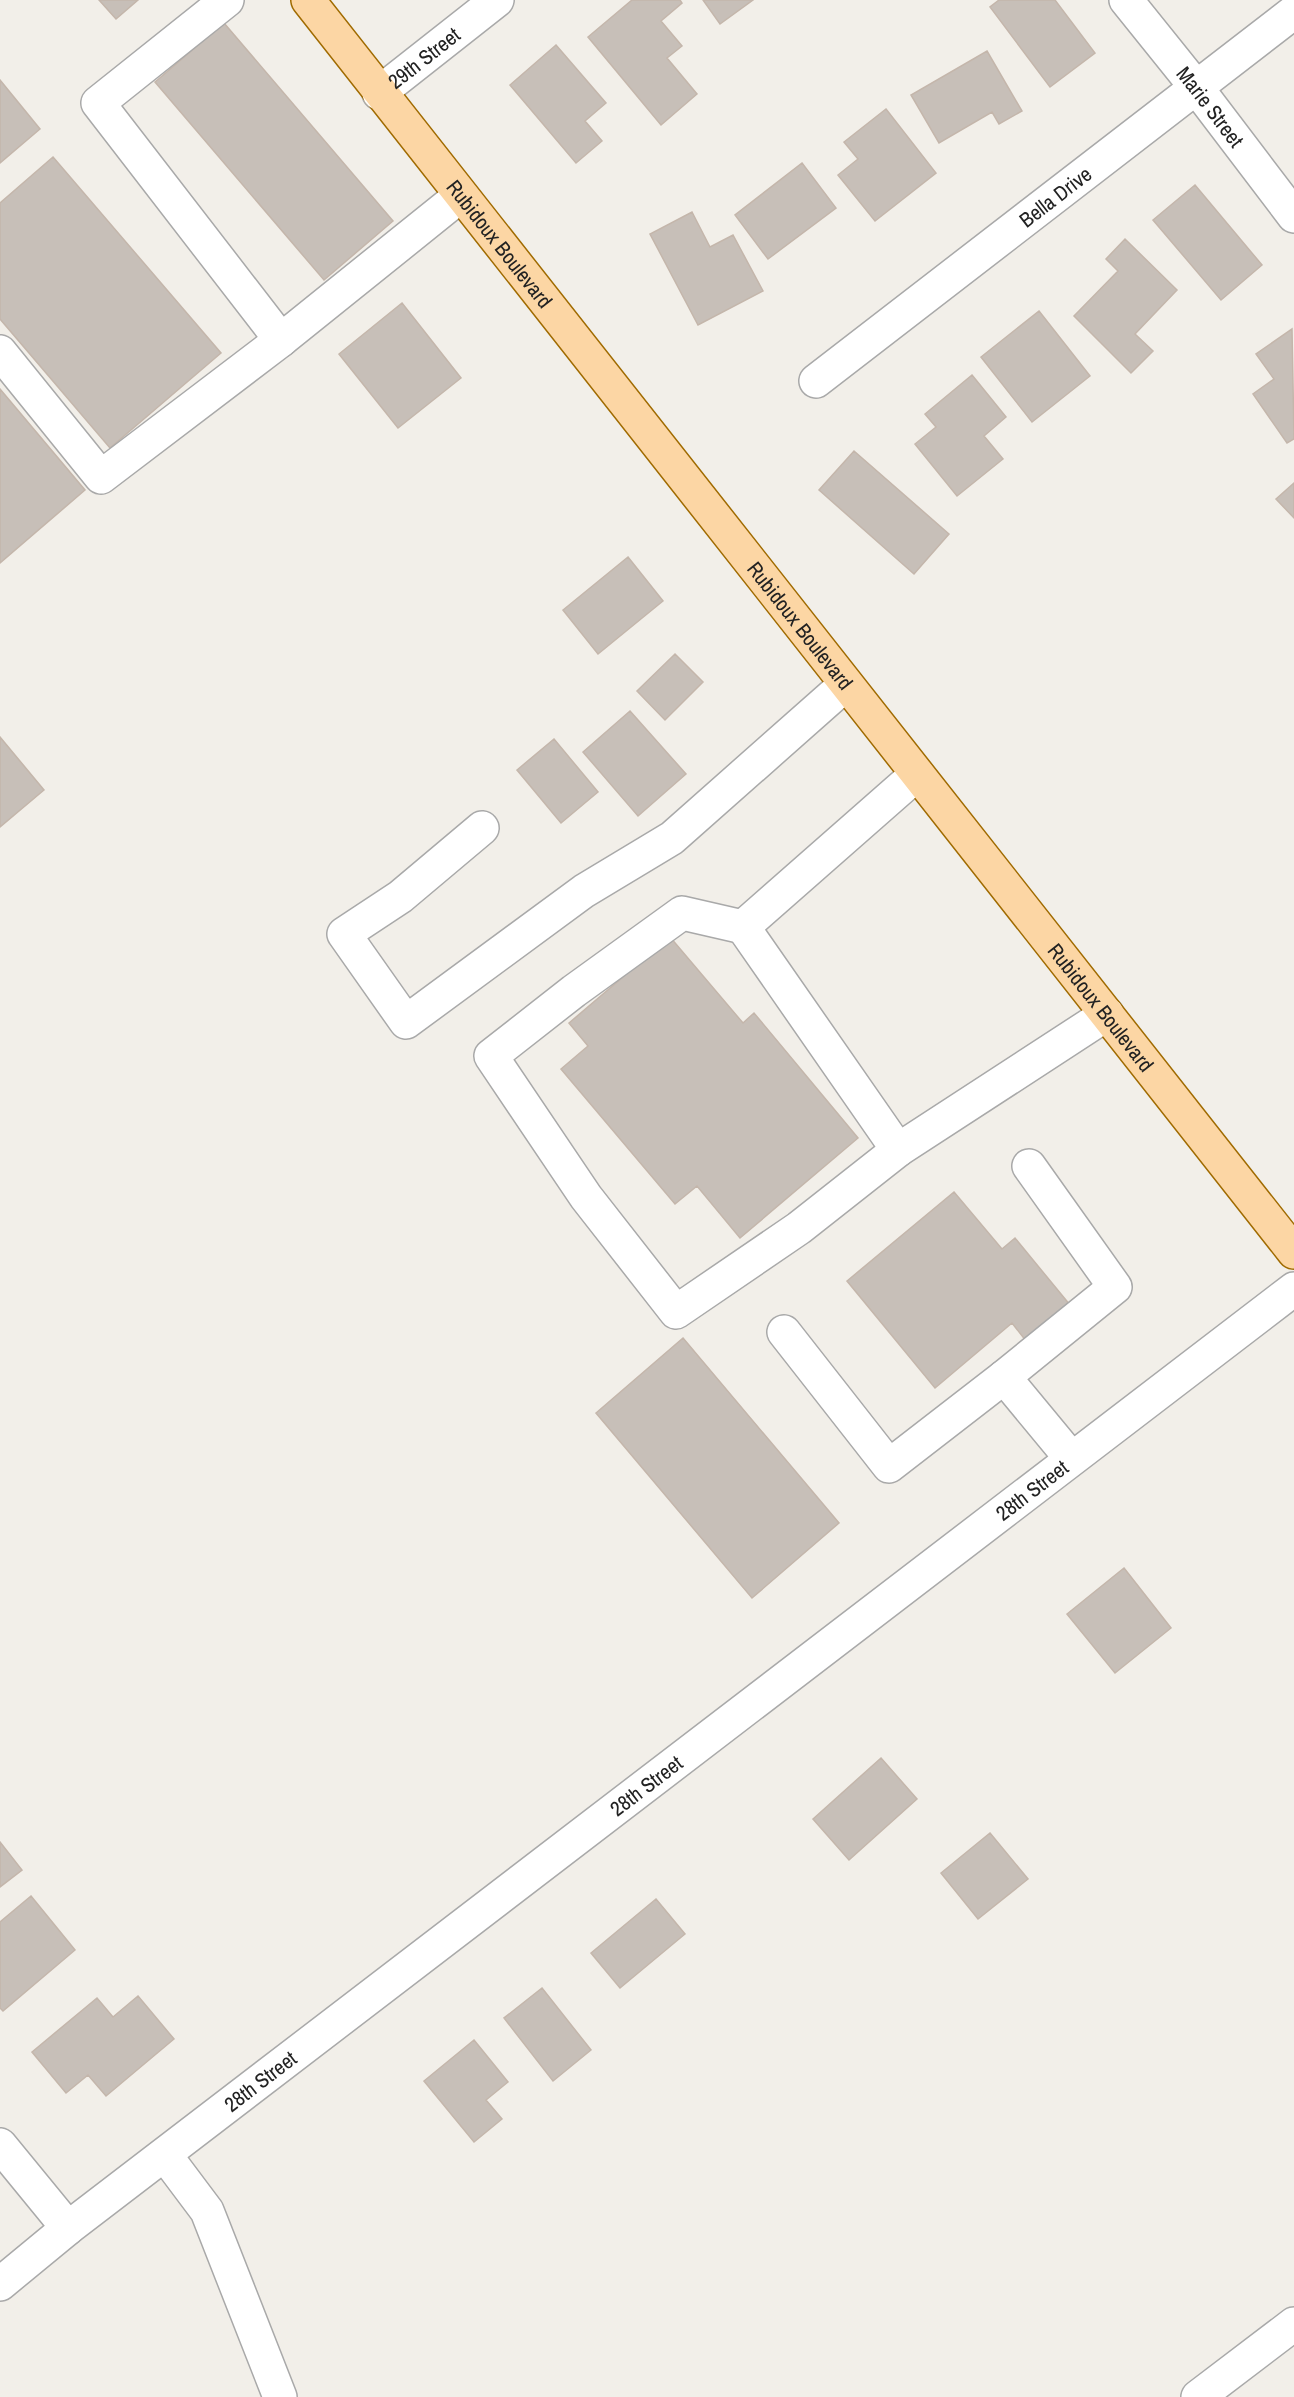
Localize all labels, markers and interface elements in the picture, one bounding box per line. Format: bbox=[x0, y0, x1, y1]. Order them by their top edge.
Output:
street label: 29th Street bbox=[382, 20, 466, 95]
street label: Marie Street bbox=[1170, 60, 1251, 153]
street label: Bella Drive bbox=[1013, 159, 1097, 234]
street label: Rubidoux Boulevard bbox=[440, 173, 559, 314]
street label: Rubidoux Boulevard bbox=[741, 555, 860, 696]
street label: Rubidoux Boulevard bbox=[1041, 937, 1161, 1077]
street label: 28th Street bbox=[989, 1453, 1074, 1527]
street label: 28th Street bbox=[604, 1748, 688, 1823]
street label: 28th Street bbox=[218, 2044, 302, 2118]

